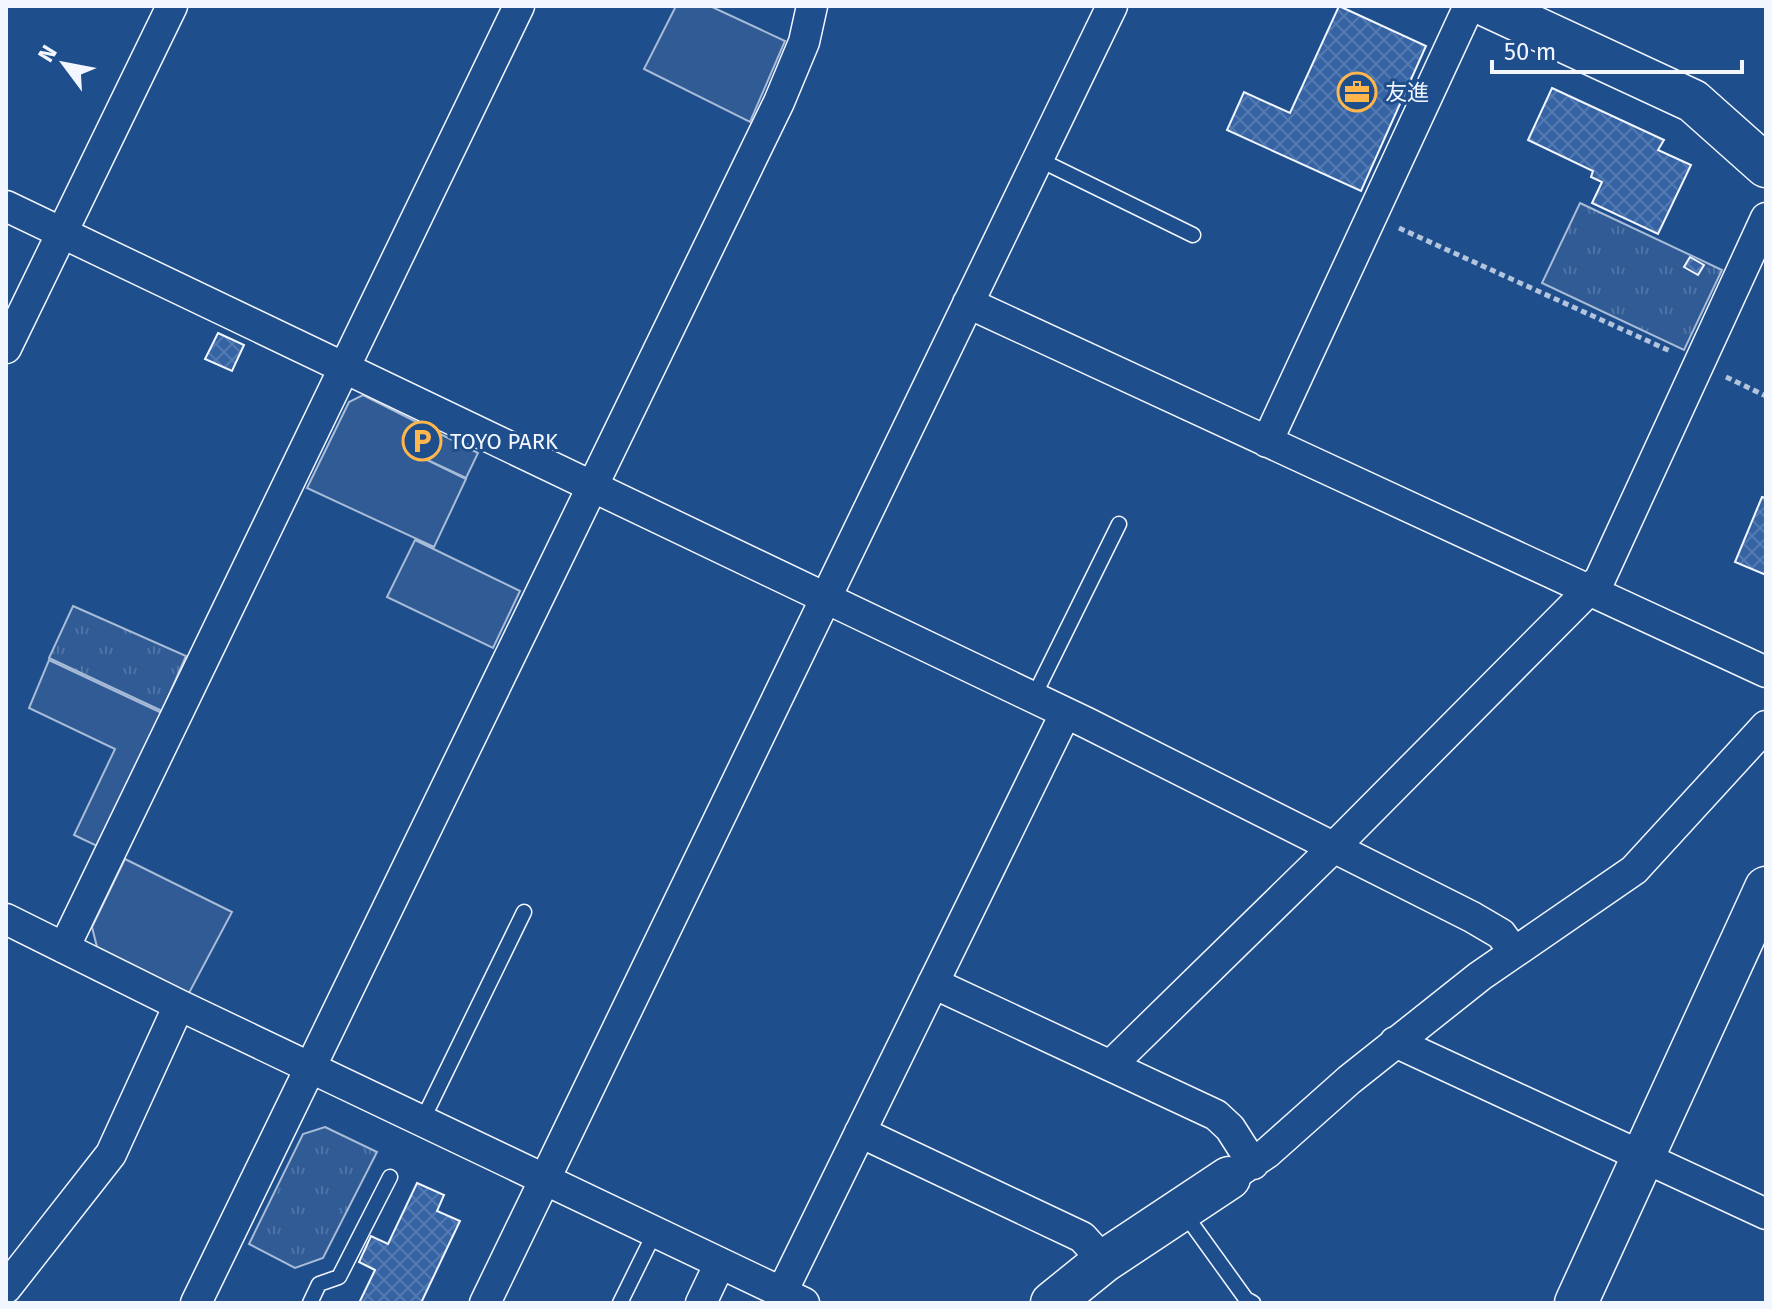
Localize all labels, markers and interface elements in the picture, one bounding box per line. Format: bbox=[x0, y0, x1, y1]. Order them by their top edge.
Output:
north arrow bbox=[24, 24, 104, 104]
scale bar bbox=[1492, 24, 1742, 74]
text: 50 m bbox=[1504, 38, 1556, 66]
text: N bbox=[32, 40, 63, 67]
office icon: 友進 bbox=[1336, 71, 1378, 113]
place label: 友進 bbox=[1385, 79, 1429, 106]
parking icon: TOYO PARK bbox=[401, 420, 443, 462]
place label: TOYO PARK bbox=[450, 428, 558, 455]

